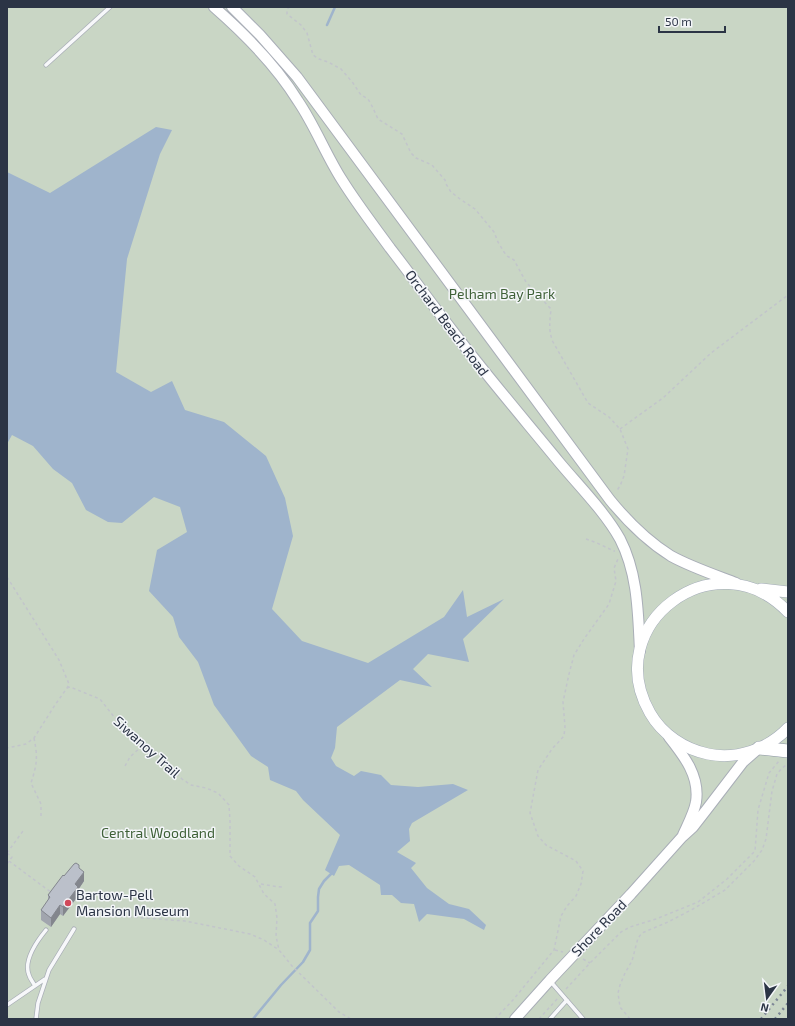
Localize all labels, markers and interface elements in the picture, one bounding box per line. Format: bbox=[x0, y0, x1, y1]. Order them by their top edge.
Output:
scale bar bbox=[659, 8, 725, 34]
text: 50 m bbox=[665, 14, 692, 28]
street label: Orchard Beach Road bbox=[402, 266, 493, 379]
park label: Pelham Bay Park bbox=[449, 285, 555, 302]
street label: Siwanoy Trail bbox=[110, 712, 185, 782]
park label: Central Woodland bbox=[101, 824, 215, 841]
place label: Bartow-Pell Mansion Museum bbox=[76, 886, 189, 919]
street label: Shore Road bbox=[567, 896, 630, 960]
marker: Bartow-Pell Mansion Museum bbox=[63, 898, 73, 908]
north arrow bbox=[747, 978, 787, 1018]
text: N bbox=[759, 1001, 770, 1015]

